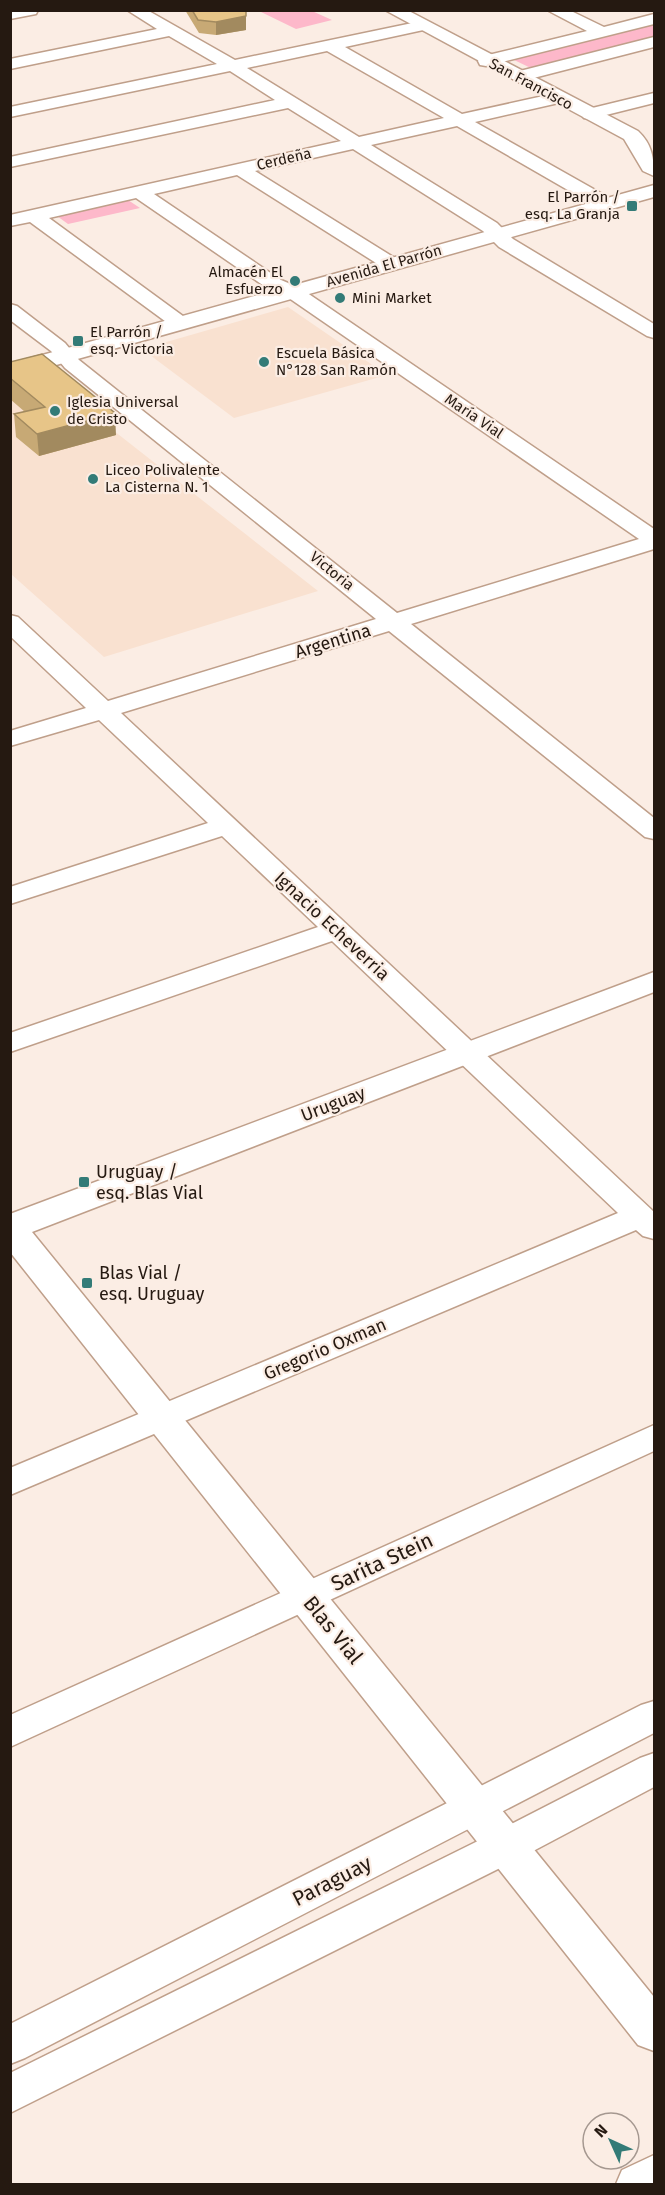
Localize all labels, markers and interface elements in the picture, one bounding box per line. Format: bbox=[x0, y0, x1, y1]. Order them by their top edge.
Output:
street label: San Francisco bbox=[486, 54, 576, 114]
street label: Cerdeña bbox=[255, 144, 313, 174]
place label: El Parrón / esq. La Granja bbox=[525, 188, 620, 223]
marker: El Parrón / esq. La Granja bbox=[625, 199, 639, 213]
street label: Avenida El Parrón bbox=[324, 241, 444, 291]
place label: Almacén El Esfuerzo bbox=[209, 263, 284, 298]
marker: Almacén El Esfuerzo bbox=[288, 274, 302, 288]
place label: Mini Market bbox=[352, 289, 432, 307]
marker: Mini Market bbox=[333, 291, 347, 305]
place label: El Parrón / esq. Victoria bbox=[90, 323, 174, 358]
marker: El Parrón / esq. Victoria bbox=[71, 334, 85, 348]
place label: Escuela Básica N°128 San Ramón bbox=[276, 344, 397, 379]
marker: Escuela Básica N°128 San Ramón bbox=[257, 355, 271, 369]
street label: María Vial bbox=[441, 390, 507, 443]
place label: Iglesia Universal de Cristo bbox=[67, 393, 179, 428]
marker: Iglesia Universal de Cristo bbox=[48, 404, 62, 418]
place label: Liceo Polivalente La Cisterna N. 1 bbox=[105, 461, 220, 496]
marker: Liceo Polivalente La Cisterna N. 1 bbox=[86, 472, 100, 486]
street label: Victoria bbox=[306, 548, 358, 594]
street label: Argentina bbox=[292, 619, 374, 663]
street label: Ignacio Echeverria bbox=[270, 867, 394, 985]
street label: Uruguay bbox=[298, 1082, 369, 1126]
place label: Uruguay / esq. Blas Vial bbox=[96, 1161, 203, 1204]
marker: Uruguay / esq. Blas Vial bbox=[77, 1175, 91, 1189]
place label: Blas Vial / esq. Uruguay bbox=[99, 1262, 205, 1305]
marker: Blas Vial / esq. Uruguay bbox=[80, 1276, 94, 1290]
street label: Gregorio Oxman bbox=[260, 1313, 390, 1385]
street label: Sarita Stein bbox=[327, 1527, 437, 1597]
street label: Blas Vial bbox=[298, 1591, 368, 1669]
street label: Paraguay bbox=[288, 1850, 377, 1912]
north arrow bbox=[581, 2111, 641, 2171]
text: N bbox=[590, 2120, 611, 2141]

